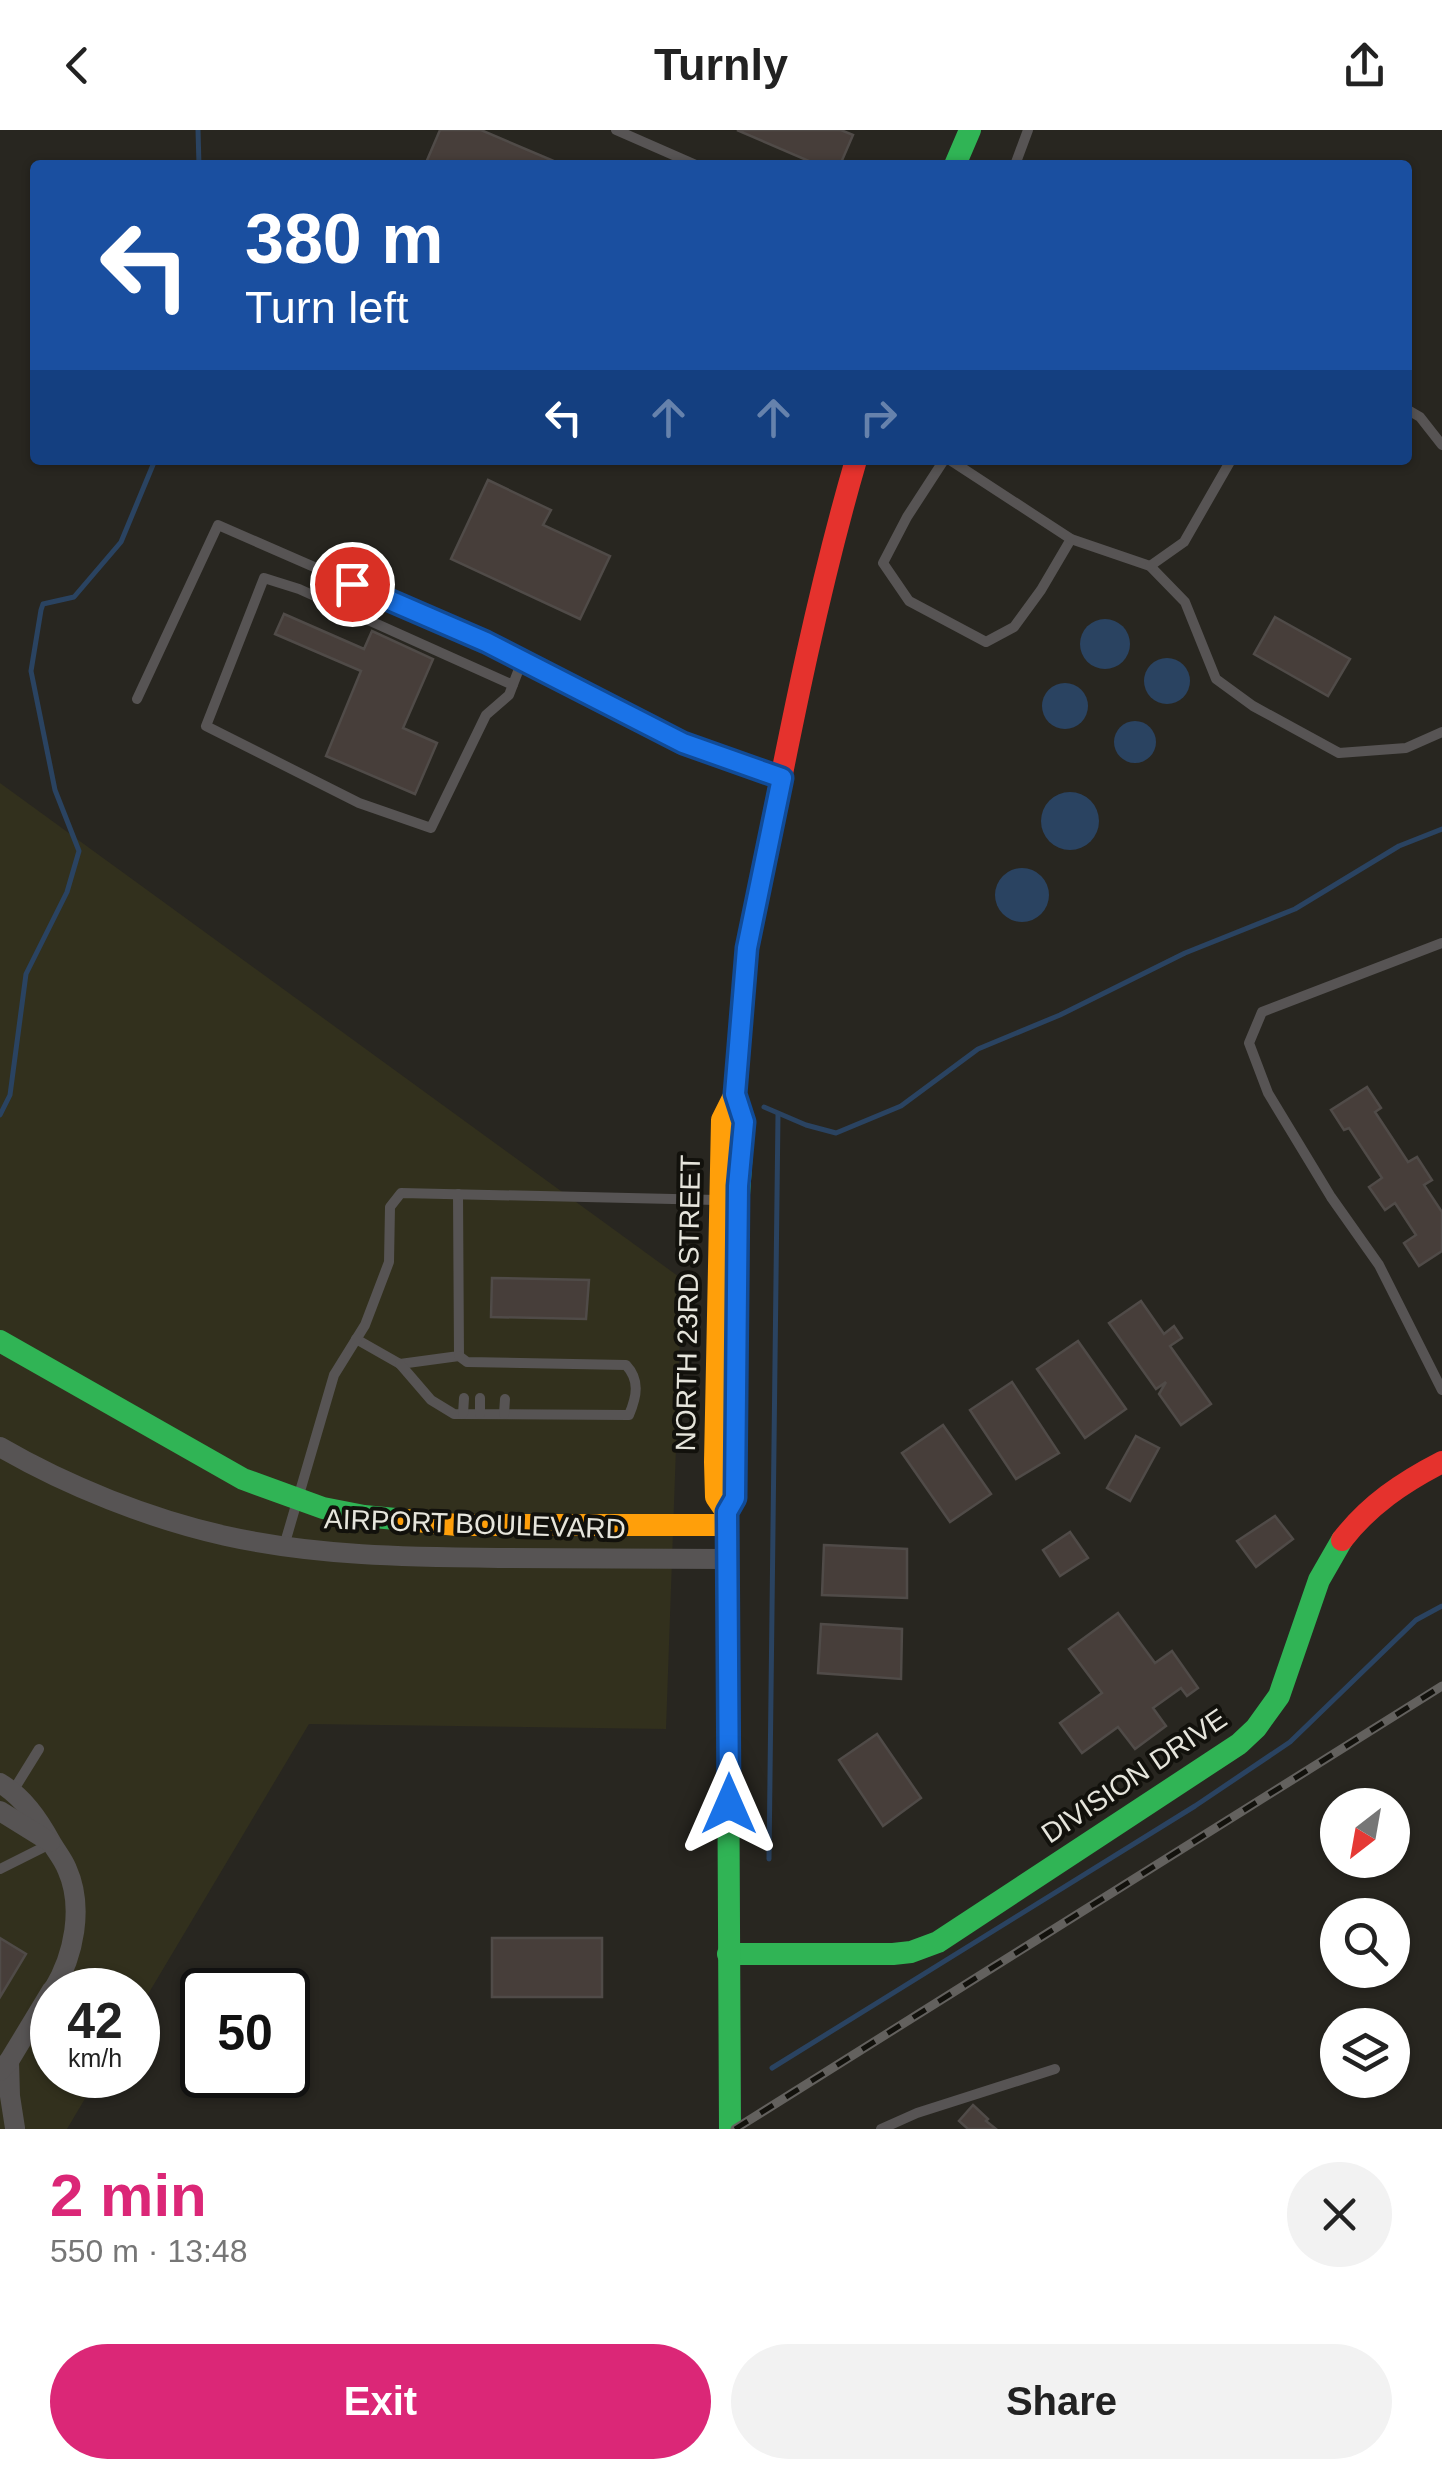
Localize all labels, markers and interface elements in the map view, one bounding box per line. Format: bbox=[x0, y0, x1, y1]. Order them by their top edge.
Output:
icon: back bbox=[50, 38, 105, 93]
icon: share bbox=[1337, 38, 1392, 93]
text: Turnly bbox=[654, 39, 788, 90]
icon: left bbox=[80, 200, 210, 330]
text: 380 m bbox=[245, 200, 443, 278]
text: Turn left bbox=[245, 282, 408, 333]
icon: left bbox=[536, 390, 591, 445]
icon: ahead bbox=[641, 390, 696, 445]
icon: ahead bbox=[746, 390, 801, 445]
icon: right bbox=[851, 390, 906, 445]
pin bbox=[310, 542, 395, 627]
icon: arrive bbox=[325, 557, 380, 612]
street label: NORTH 23RD STREET bbox=[670, 1154, 706, 1452]
street label: AIRPORT BOULEVARD bbox=[324, 1503, 626, 1545]
street label: DIVISION DRIVE bbox=[1036, 1703, 1232, 1849]
position arrow bbox=[677, 1752, 781, 1856]
north arrow bbox=[1320, 1788, 1410, 1878]
map controls bbox=[1320, 1788, 1410, 2098]
button: search bbox=[1320, 1898, 1410, 1988]
speed limit sign: 50 bbox=[180, 1968, 310, 2098]
text: 42 bbox=[67, 1993, 123, 2049]
button: layers bbox=[1320, 2008, 1410, 2098]
text: km/h bbox=[68, 2044, 122, 2072]
text: 2 min bbox=[50, 2162, 207, 2229]
button: close bbox=[1287, 2162, 1392, 2267]
text: 550 m · 13:48 bbox=[50, 2233, 247, 2269]
button: Exit bbox=[50, 2344, 711, 2459]
button: Share bbox=[731, 2344, 1392, 2459]

